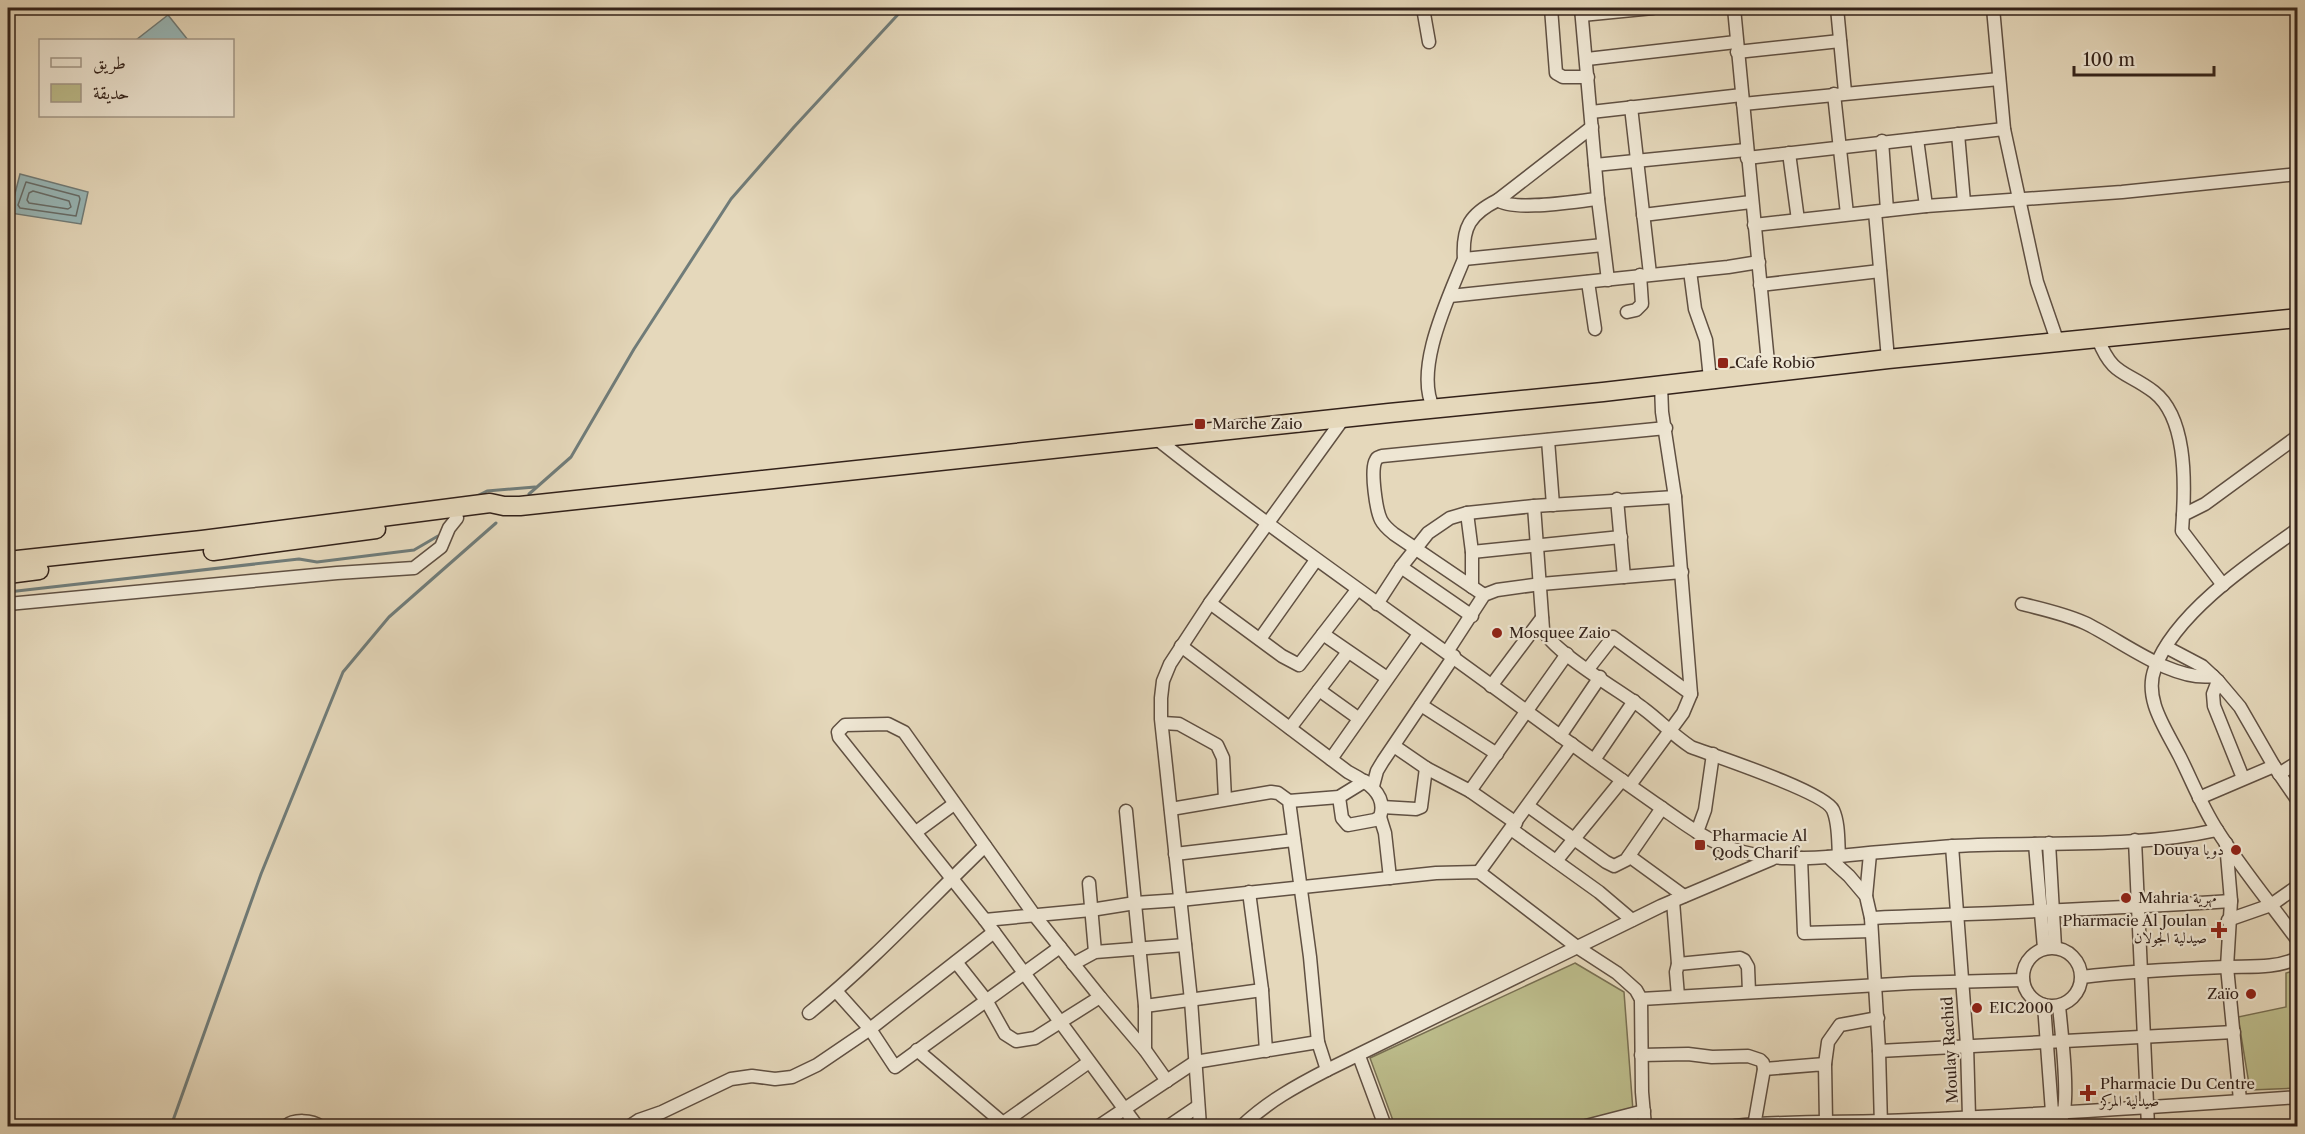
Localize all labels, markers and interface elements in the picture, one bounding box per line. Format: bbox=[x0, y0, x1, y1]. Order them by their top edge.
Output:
legend bbox=[39, 39, 234, 117]
scale bar bbox=[2074, 39, 2214, 77]
text: 100 m bbox=[2083, 49, 2135, 71]
text: طريق bbox=[93, 52, 126, 75]
text: حديقة bbox=[93, 82, 129, 104]
place label: Cafe Robio bbox=[1735, 353, 1815, 372]
marker: Cafe Robio bbox=[1716, 356, 1730, 370]
place label: Marche Zaio bbox=[1212, 414, 1303, 433]
marker: Marche Zaio bbox=[1193, 417, 1207, 431]
place label: Mosquee Zaio bbox=[1509, 623, 1610, 642]
marker: Mosquee Zaio bbox=[1490, 626, 1504, 640]
place label: Pharmacie Al Qods Charif bbox=[1712, 826, 1808, 862]
marker: Pharmacie Al Qods Charif bbox=[1693, 838, 1707, 852]
place label: Douya دويا bbox=[2153, 840, 2224, 859]
marker: Douya دويا bbox=[2229, 843, 2243, 857]
place label: Mahria مهرية bbox=[2138, 888, 2217, 908]
marker: Mahria مهرية bbox=[2119, 891, 2133, 905]
place label: Pharmacie Al Joulan صيدلية الجولان bbox=[2062, 911, 2208, 947]
marker: Pharmacie Al Joulan صيدلية الجولان bbox=[2212, 923, 2226, 937]
place label: Zaïo bbox=[2207, 984, 2239, 1003]
marker: Zaïo bbox=[2244, 987, 2258, 1001]
street label: Moulay Rachid bbox=[1937, 996, 1962, 1104]
place label: EIC2000 bbox=[1989, 998, 2054, 1017]
marker: EIC2000 bbox=[1970, 1001, 1984, 1015]
place label: Pharmacie Du Centre صيدلية المركز bbox=[2098, 1074, 2255, 1111]
marker: Pharmacie Du Centre صيدلية المركز bbox=[2081, 1086, 2095, 1100]

